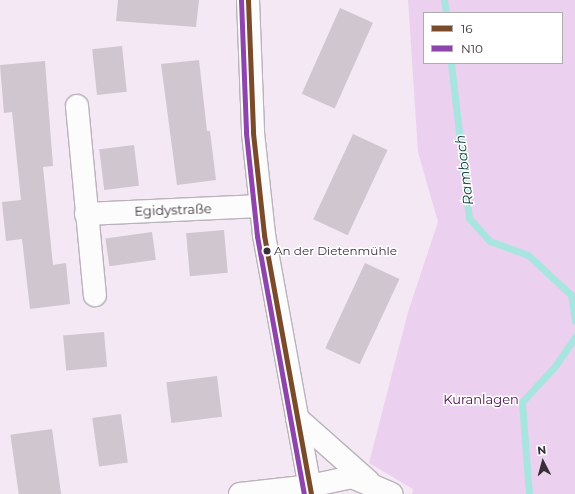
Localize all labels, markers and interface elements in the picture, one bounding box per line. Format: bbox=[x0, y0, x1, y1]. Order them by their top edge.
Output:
legend bbox=[423, 12, 563, 64]
text: 16 bbox=[461, 21, 473, 36]
text: N10 bbox=[461, 41, 483, 56]
water label: Rambach bbox=[451, 134, 477, 206]
street label: Egidystraße bbox=[134, 201, 212, 219]
place label: An der Dietenmühle bbox=[274, 244, 397, 258]
marker: An der Dietenmühle bbox=[262, 246, 272, 256]
park label: Kuranlagen bbox=[443, 391, 519, 407]
north arrow bbox=[523, 442, 563, 482]
text: N bbox=[537, 443, 547, 457]

